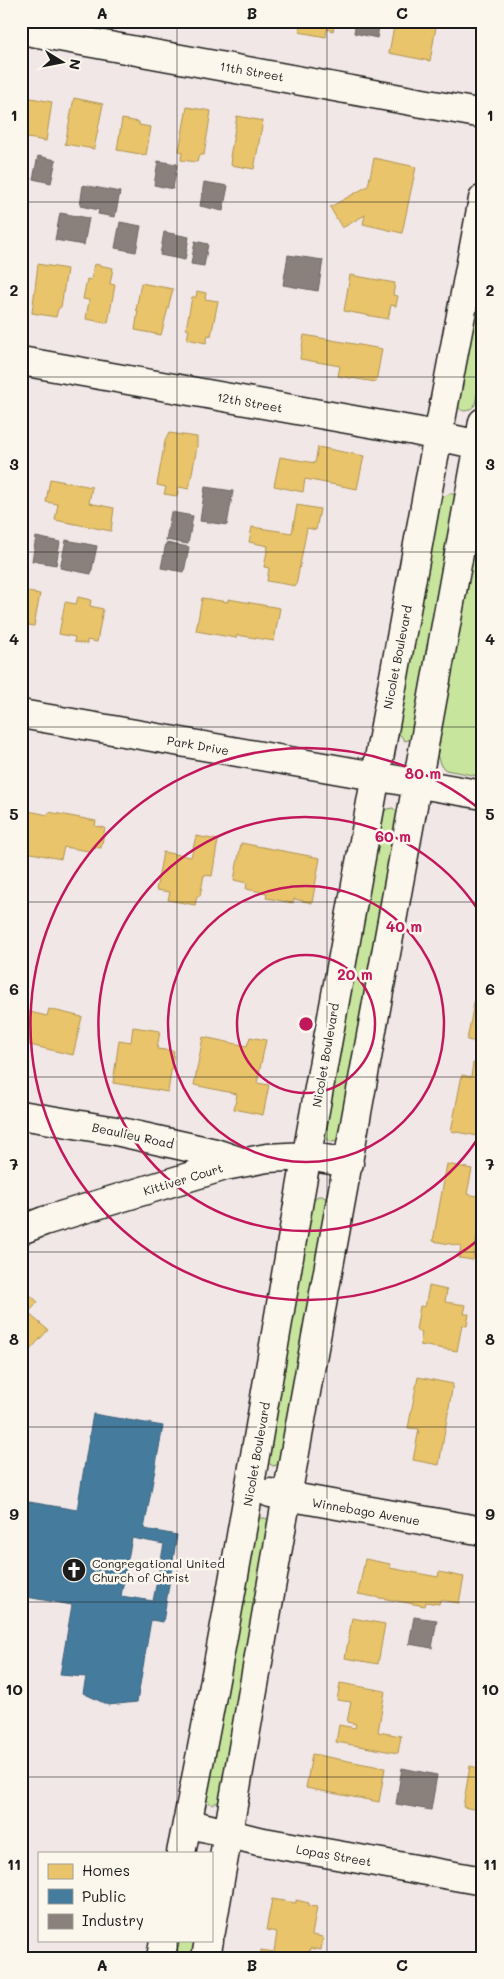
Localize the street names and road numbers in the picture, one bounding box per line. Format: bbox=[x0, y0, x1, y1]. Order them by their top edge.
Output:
street label: 11th Street bbox=[219, 57, 285, 85]
street label: 12th Street bbox=[216, 388, 284, 416]
street label: Nicolet Boulevard bbox=[379, 603, 415, 710]
street label: Park Drive bbox=[166, 732, 230, 758]
street label: Nicolet Boulevard bbox=[308, 1001, 342, 1108]
street label: Beaulieu Road bbox=[91, 1119, 176, 1152]
street label: Kittiver Court bbox=[141, 1159, 225, 1199]
street label: Nicolet Boulevard bbox=[239, 1400, 273, 1507]
street label: Winnebago Avenue bbox=[311, 1494, 421, 1528]
street label: Lopas Street bbox=[295, 1841, 373, 1869]

